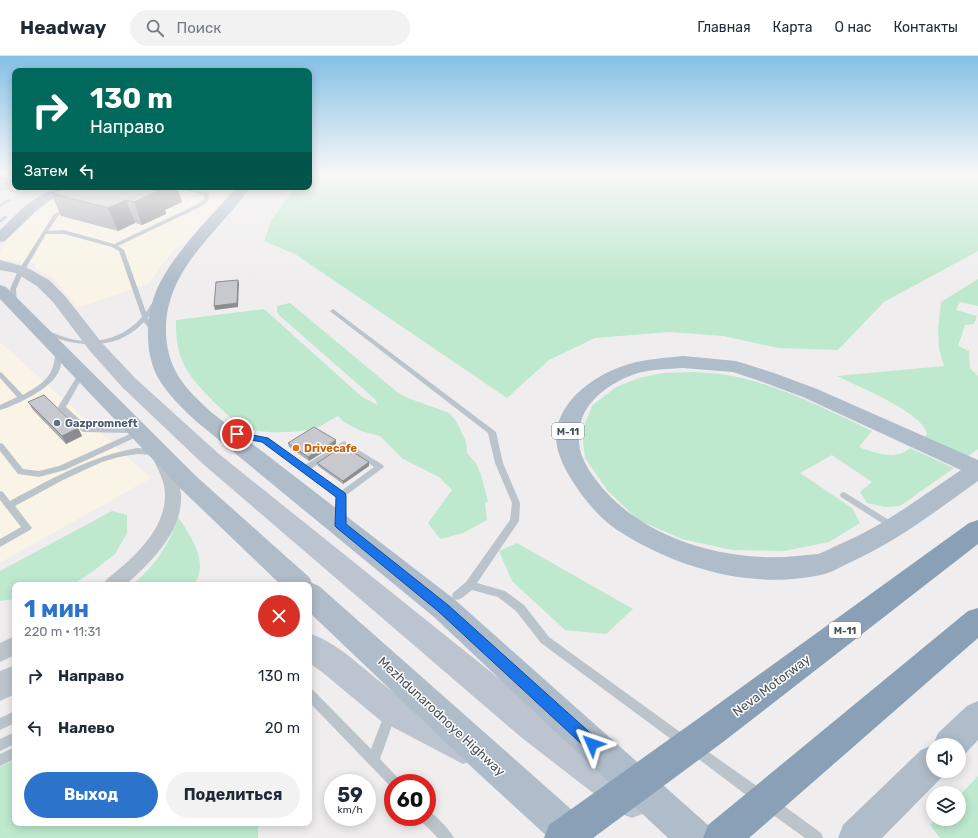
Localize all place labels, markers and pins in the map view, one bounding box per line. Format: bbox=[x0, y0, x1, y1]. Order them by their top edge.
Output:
place label: Gazpromneft bbox=[65, 417, 138, 430]
pin bbox=[220, 417, 254, 451]
marker: Gazpromneft bbox=[52, 418, 62, 428]
place label: Drivecafe bbox=[304, 442, 358, 455]
marker: Drivecafe bbox=[291, 443, 301, 453]

